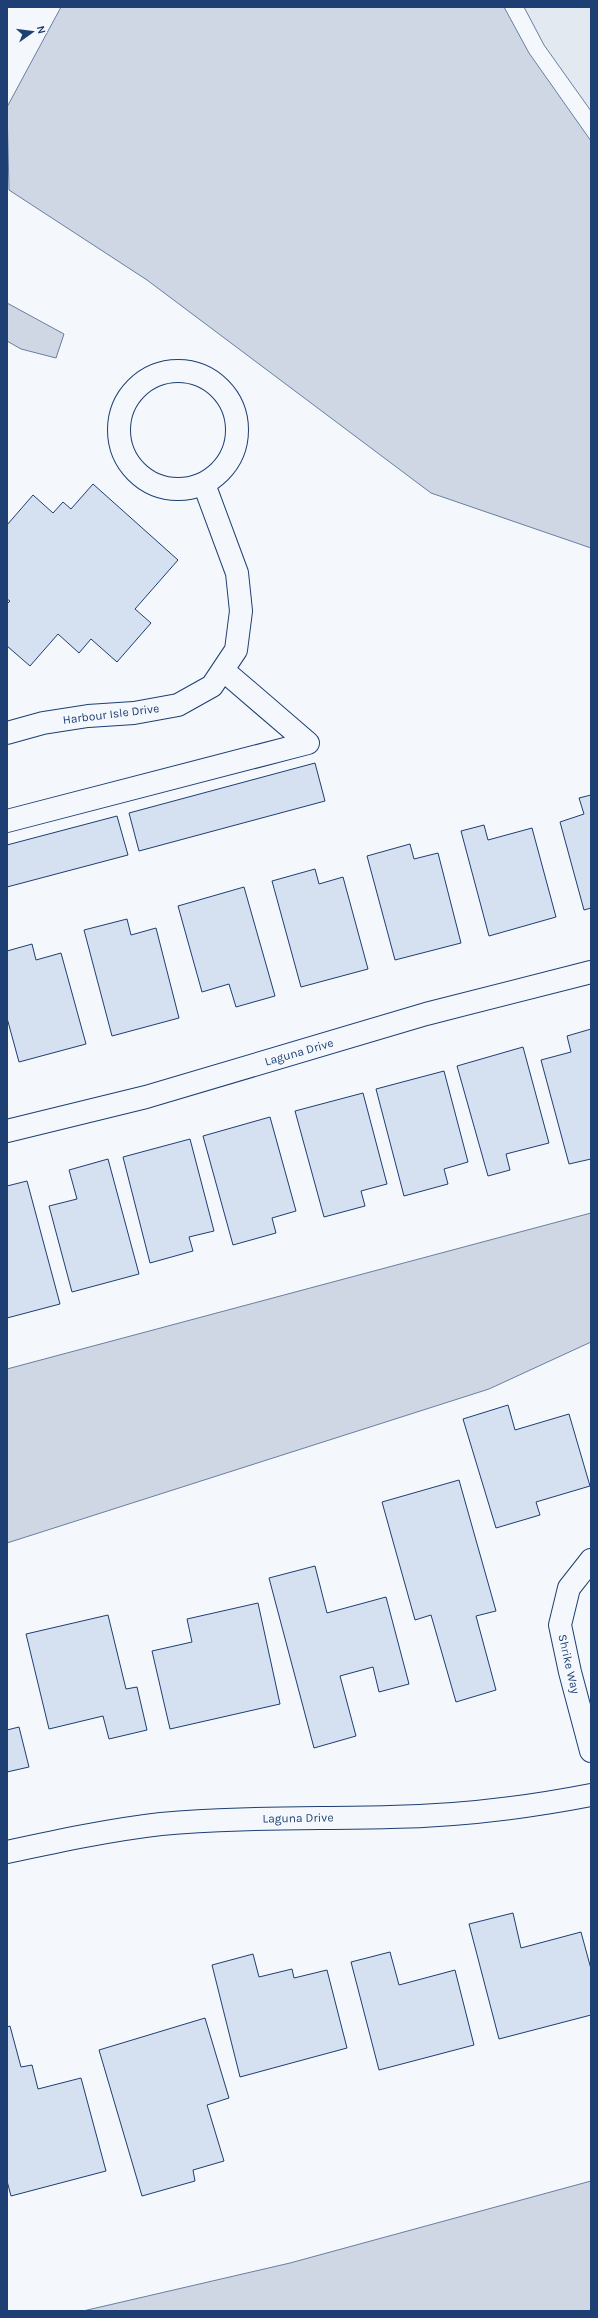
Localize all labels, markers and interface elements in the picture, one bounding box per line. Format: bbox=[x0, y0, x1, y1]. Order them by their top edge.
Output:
north arrow bbox=[12, 12, 52, 52]
text: N bbox=[34, 24, 48, 35]
street label: Harbour Isle Drive bbox=[62, 701, 160, 727]
street label: Laguna Drive bbox=[263, 1035, 335, 1069]
street label: Shrike Way bbox=[555, 1633, 583, 1696]
street label: Laguna Drive bbox=[262, 1810, 334, 1826]

